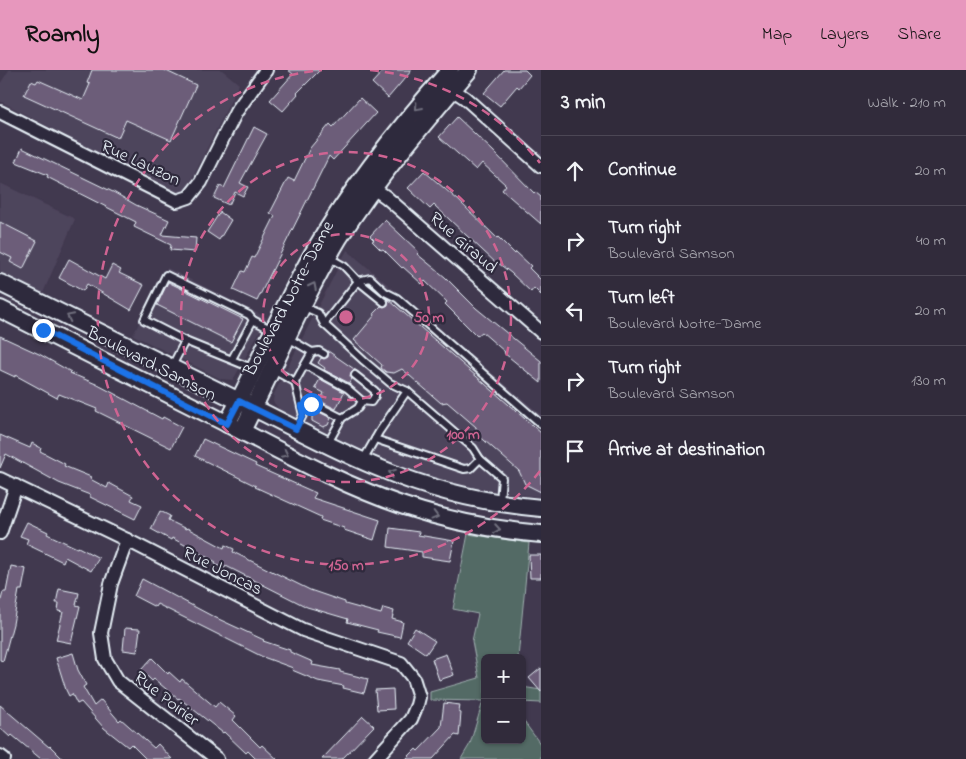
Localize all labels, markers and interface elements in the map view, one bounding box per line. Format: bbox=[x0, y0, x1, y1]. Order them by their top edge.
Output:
text: Roamly bbox=[25, 18, 100, 53]
text: Map bbox=[762, 22, 792, 48]
text: Layers bbox=[820, 22, 870, 48]
text: Share bbox=[898, 22, 941, 48]
text: 3 min bbox=[561, 88, 605, 118]
text: Walk · 210 m bbox=[867, 91, 946, 115]
one-way arrow bbox=[415, 101, 424, 110]
street label: Rue Lauzon bbox=[96, 134, 184, 194]
icon: ahead bbox=[561, 157, 589, 185]
text: Continue bbox=[608, 157, 676, 184]
text: 20 m bbox=[915, 159, 946, 183]
street label: Rue Giraud bbox=[423, 206, 503, 281]
text: Turn right bbox=[608, 215, 681, 242]
street label: Boulevard Notre-Dame bbox=[237, 216, 342, 382]
icon: right bbox=[561, 227, 589, 255]
text: 40 m bbox=[916, 229, 946, 253]
text: Boulevard Samson bbox=[608, 242, 735, 266]
one-way arrow bbox=[307, 282, 317, 291]
text: Turn left bbox=[608, 285, 675, 312]
icon: left bbox=[561, 297, 589, 325]
text: 20 m bbox=[915, 299, 946, 323]
text: 50 m bbox=[414, 307, 445, 329]
centre of rings bbox=[337, 308, 355, 326]
text: Boulevard Notre-Dame bbox=[608, 312, 761, 336]
one-way arrow bbox=[66, 313, 75, 323]
route end bbox=[32, 319, 55, 342]
street label: Boulevard Samson bbox=[81, 320, 221, 409]
text: Turn right bbox=[608, 355, 681, 382]
icon: right bbox=[561, 367, 589, 395]
text: 130 m bbox=[911, 369, 946, 393]
text: Boulevard Samson bbox=[608, 382, 735, 406]
route start bbox=[300, 393, 323, 416]
text: 100 m bbox=[446, 424, 480, 446]
icon: arrive bbox=[561, 437, 589, 465]
text: Arrive at destination bbox=[608, 437, 765, 464]
one-way arrow bbox=[280, 447, 289, 458]
one-way arrow bbox=[388, 469, 397, 480]
one-way arrow bbox=[430, 510, 438, 520]
one-way arrow bbox=[492, 523, 501, 533]
street label: Rue Joncas bbox=[178, 541, 267, 603]
text: 150 m bbox=[328, 555, 364, 577]
map controls bbox=[481, 654, 526, 744]
button: + bbox=[481, 654, 526, 699]
street label: Rue Poirier bbox=[127, 666, 205, 734]
button: − bbox=[481, 699, 526, 744]

